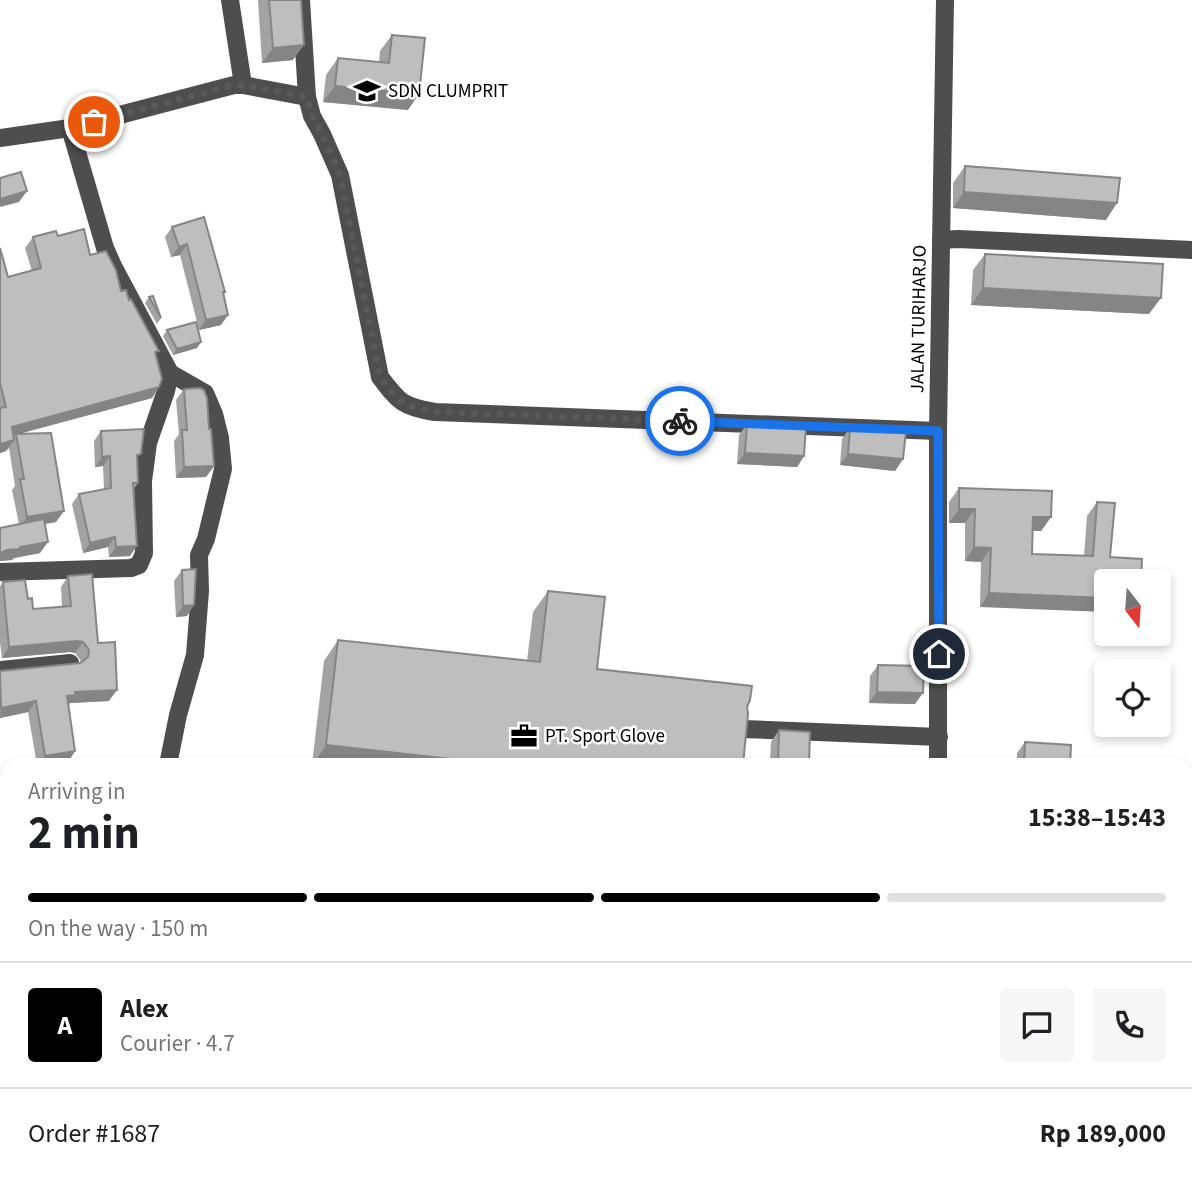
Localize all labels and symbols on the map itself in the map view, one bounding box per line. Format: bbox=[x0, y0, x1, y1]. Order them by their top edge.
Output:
school or university icon: SDN CLUMPRIT bbox=[352, 76, 382, 106]
place label: SDN CLUMPRIT bbox=[388, 78, 508, 105]
pin bbox=[64, 92, 124, 152]
street label: JALAN TURIHARJO bbox=[904, 245, 934, 393]
courier bbox=[645, 386, 715, 456]
north arrow bbox=[1094, 569, 1171, 646]
pin bbox=[909, 624, 969, 684]
office icon: PT. Sport Glove bbox=[509, 721, 539, 751]
place label: PT. Sport Glove bbox=[545, 723, 665, 750]

